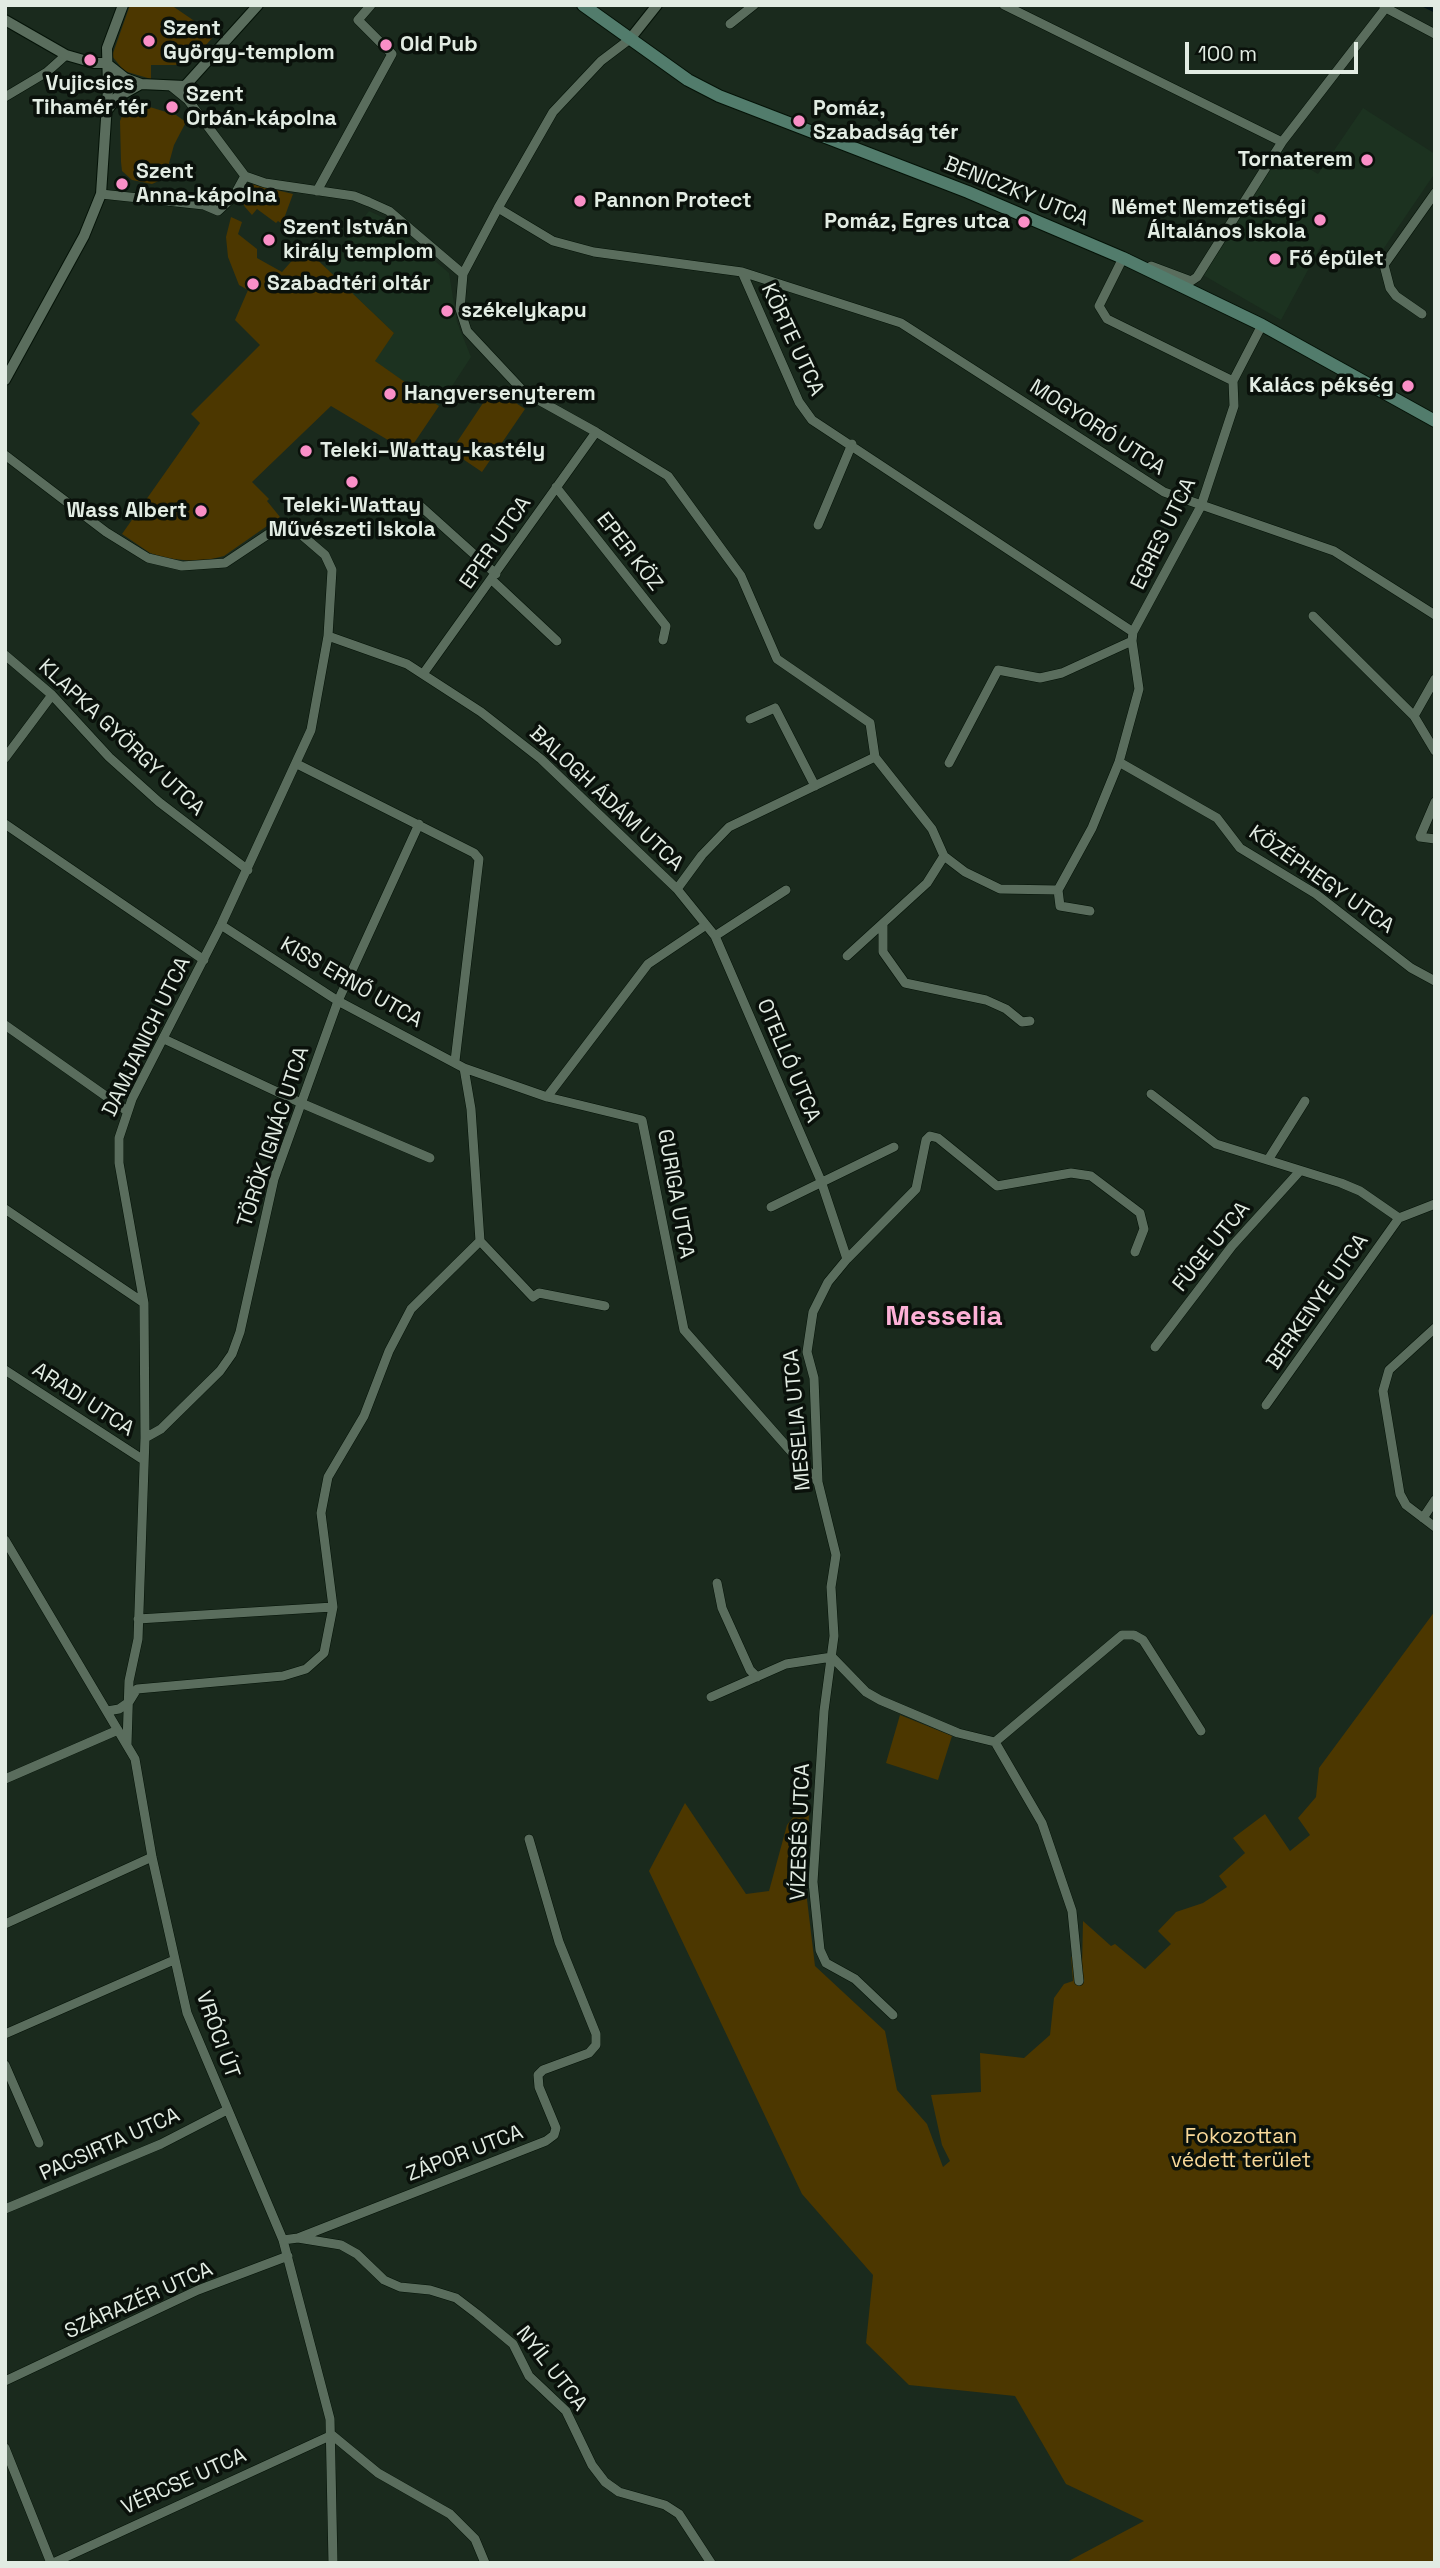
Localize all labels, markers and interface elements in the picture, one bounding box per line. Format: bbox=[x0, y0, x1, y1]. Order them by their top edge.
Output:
place label: Szent György-templom bbox=[163, 16, 335, 66]
scale bar bbox=[1188, 28, 1361, 72]
place label: Old Pub bbox=[400, 32, 478, 58]
marker: Szent György-templom bbox=[141, 33, 157, 49]
marker: Old Pub bbox=[378, 37, 394, 53]
text: 100 m bbox=[1198, 40, 1257, 67]
marker: Vujicsics Tihamér tér bbox=[82, 52, 98, 68]
place label: Vujicsics Tihamér tér bbox=[32, 71, 148, 121]
place label: Szent Orbán-kápolna bbox=[186, 82, 337, 132]
place label: Pomáz, Szabadság tér bbox=[813, 96, 959, 146]
marker: Szent Orbán-kápolna bbox=[164, 99, 180, 115]
marker: Pomáz, Szabadság tér bbox=[791, 113, 807, 129]
place label: Tornaterem bbox=[1238, 147, 1353, 173]
street label: BENICZKY UTCA bbox=[940, 152, 1092, 232]
marker: Tornaterem bbox=[1359, 152, 1375, 168]
place label: Szent Anna-kápolna bbox=[136, 159, 277, 209]
marker: Szent Anna-kápolna bbox=[114, 176, 130, 192]
place label: Pannon Protect bbox=[594, 188, 752, 214]
marker: Pannon Protect bbox=[572, 193, 588, 209]
place label: Német Nemzetiségi Általános Iskola bbox=[1111, 195, 1306, 245]
place label: Pomáz, Egres utca bbox=[824, 209, 1010, 235]
marker: Német Nemzetiségi Általános Iskola bbox=[1312, 212, 1328, 228]
marker: Pomáz, Egres utca bbox=[1016, 214, 1032, 230]
place label: Szent István király templom bbox=[283, 215, 434, 265]
marker: Szent István király templom bbox=[261, 232, 277, 248]
place label: Fő épület bbox=[1289, 246, 1384, 272]
marker: Fő épület bbox=[1267, 251, 1283, 267]
place label: Szabadtéri oltár bbox=[267, 271, 430, 297]
marker: Szabadtéri oltár bbox=[245, 276, 261, 292]
street label: KÖRTE UTCA bbox=[755, 280, 829, 400]
place label: székelykapu bbox=[461, 298, 587, 324]
marker: székelykapu bbox=[439, 303, 455, 319]
place label: Kalács pékség bbox=[1249, 373, 1394, 399]
street label: MOGYORÓ UTCA bbox=[1024, 375, 1170, 481]
marker: Kalács pékség bbox=[1400, 378, 1416, 394]
place label: Hangversenyterem bbox=[404, 381, 596, 407]
marker: Hangversenyterem bbox=[382, 386, 398, 402]
place label: Teleki–Wattay-kastély bbox=[320, 438, 545, 464]
marker: Teleki–Wattay-kastély bbox=[298, 443, 314, 459]
marker: Teleki-Wattay Művészeti Iskola bbox=[344, 474, 360, 490]
street label: EGRES UTCA bbox=[1126, 474, 1202, 594]
street label: EPER UTCA bbox=[455, 492, 537, 594]
place label: Teleki-Wattay Művészeti Iskola bbox=[268, 493, 436, 543]
place label: Wass Albert bbox=[67, 498, 187, 524]
marker: Wass Albert bbox=[193, 503, 209, 519]
street label: EPER KÖZ bbox=[590, 508, 668, 596]
street label: KLAPKA GYÖRGY UTCA bbox=[33, 654, 209, 822]
street label: BALOGH ÁDÁM UTCA bbox=[524, 721, 688, 877]
street label: KÖZÉPHEGY UTCA bbox=[1243, 820, 1399, 940]
street label: KISS ERNŐ UTCA bbox=[276, 932, 426, 1034]
street label: DAMJANICH UTCA bbox=[98, 953, 196, 1121]
street label: OTELLÓ UTCA bbox=[751, 995, 825, 1127]
street label: TÖRÖK IGNÁC UTCA bbox=[233, 1044, 315, 1230]
street label: GURIGA UTCA bbox=[651, 1127, 699, 1261]
street label: FÜGE UTCA bbox=[1168, 1197, 1256, 1297]
street label: BERKENYE UTCA bbox=[1262, 1229, 1374, 1375]
district label: Messelia bbox=[885, 1300, 1003, 1334]
street label: MESELIA UTCA bbox=[779, 1348, 817, 1492]
street label: ARADI UTCA bbox=[27, 1358, 139, 1442]
street label: VÍZESÉS UTCA bbox=[786, 1763, 816, 1901]
street label: VRÓCI ÚT bbox=[190, 1988, 244, 2082]
street label: PACSIRTA UTCA bbox=[36, 2103, 184, 2187]
street label: ZÁPOR UTCA bbox=[403, 2120, 527, 2188]
park label: Fokozottan védett terület bbox=[1171, 2124, 1311, 2174]
street label: SZÁRAZÉR UTCA bbox=[61, 2257, 217, 2345]
street label: NYÍL UTCA bbox=[510, 2321, 592, 2417]
street label: VÉRCSE UTCA bbox=[118, 2443, 250, 2521]

